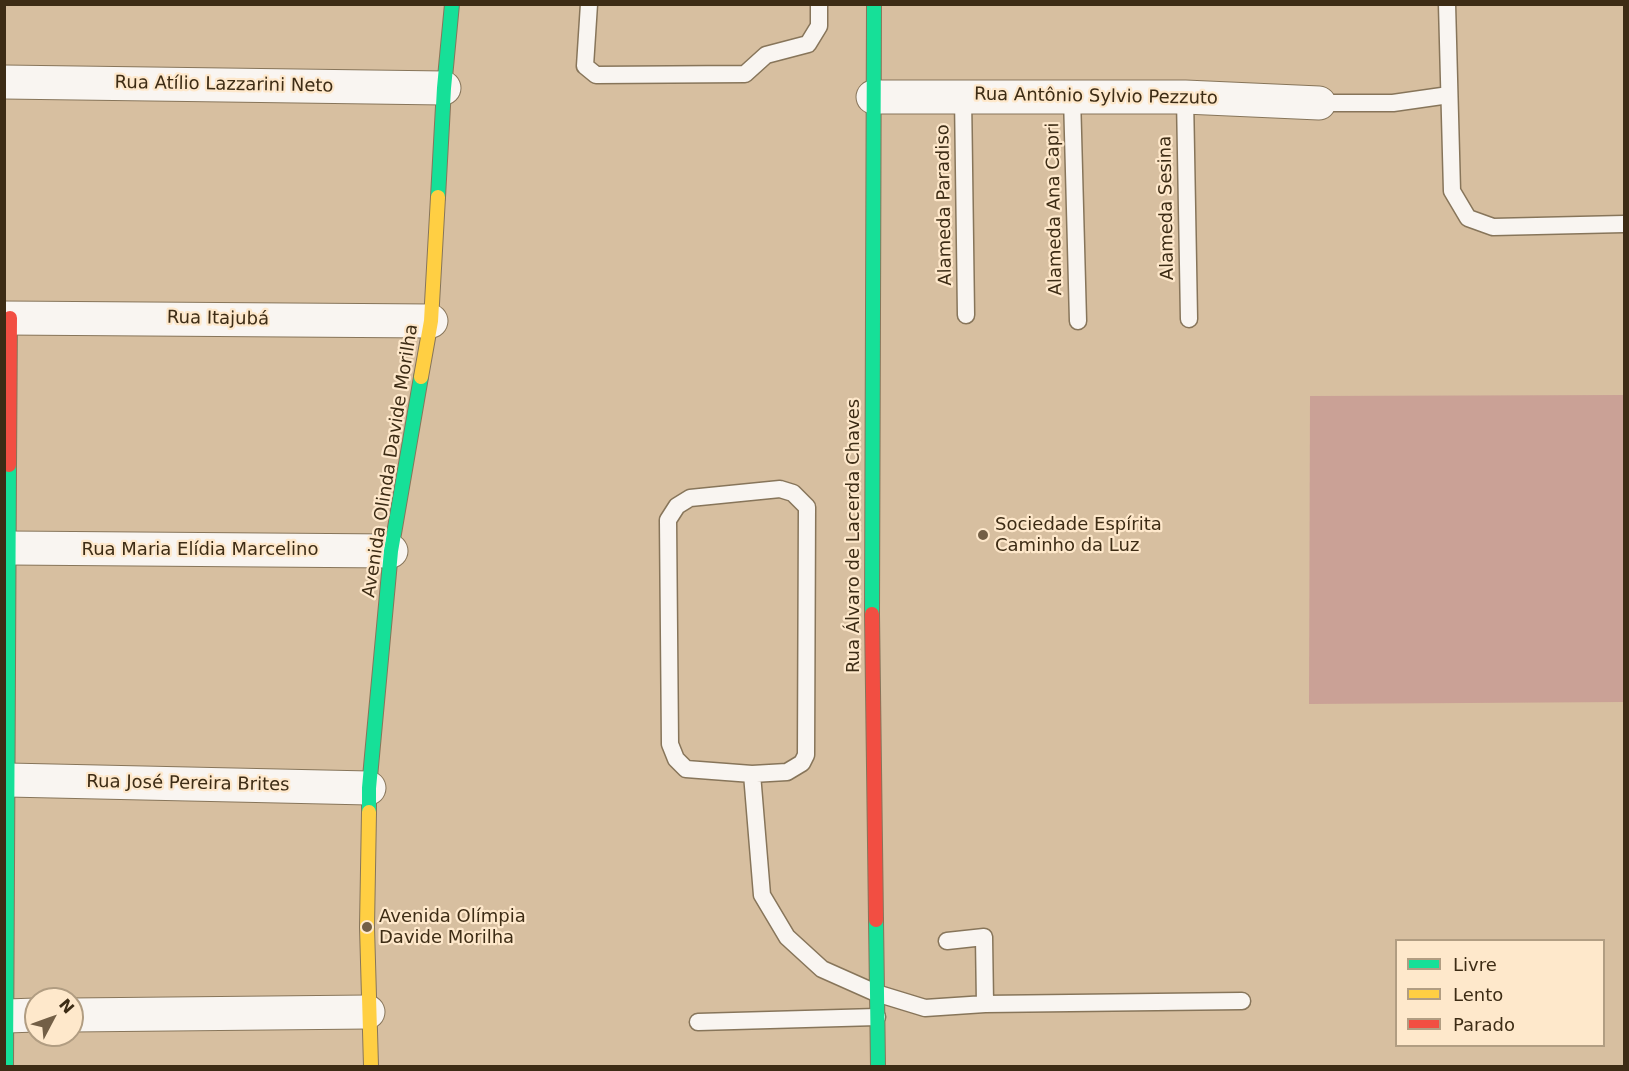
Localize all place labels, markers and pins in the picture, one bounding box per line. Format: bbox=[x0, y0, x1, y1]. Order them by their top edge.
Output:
place label: Sociedade Espírita Caminho da Luz bbox=[995, 514, 1162, 556]
marker: Sociedade Espírita Caminho da Luz bbox=[976, 528, 990, 542]
place label: Avenida Olímpia Davide Morilha bbox=[379, 906, 526, 948]
marker: Avenida Olímpia Davide Morilha bbox=[360, 920, 374, 934]

